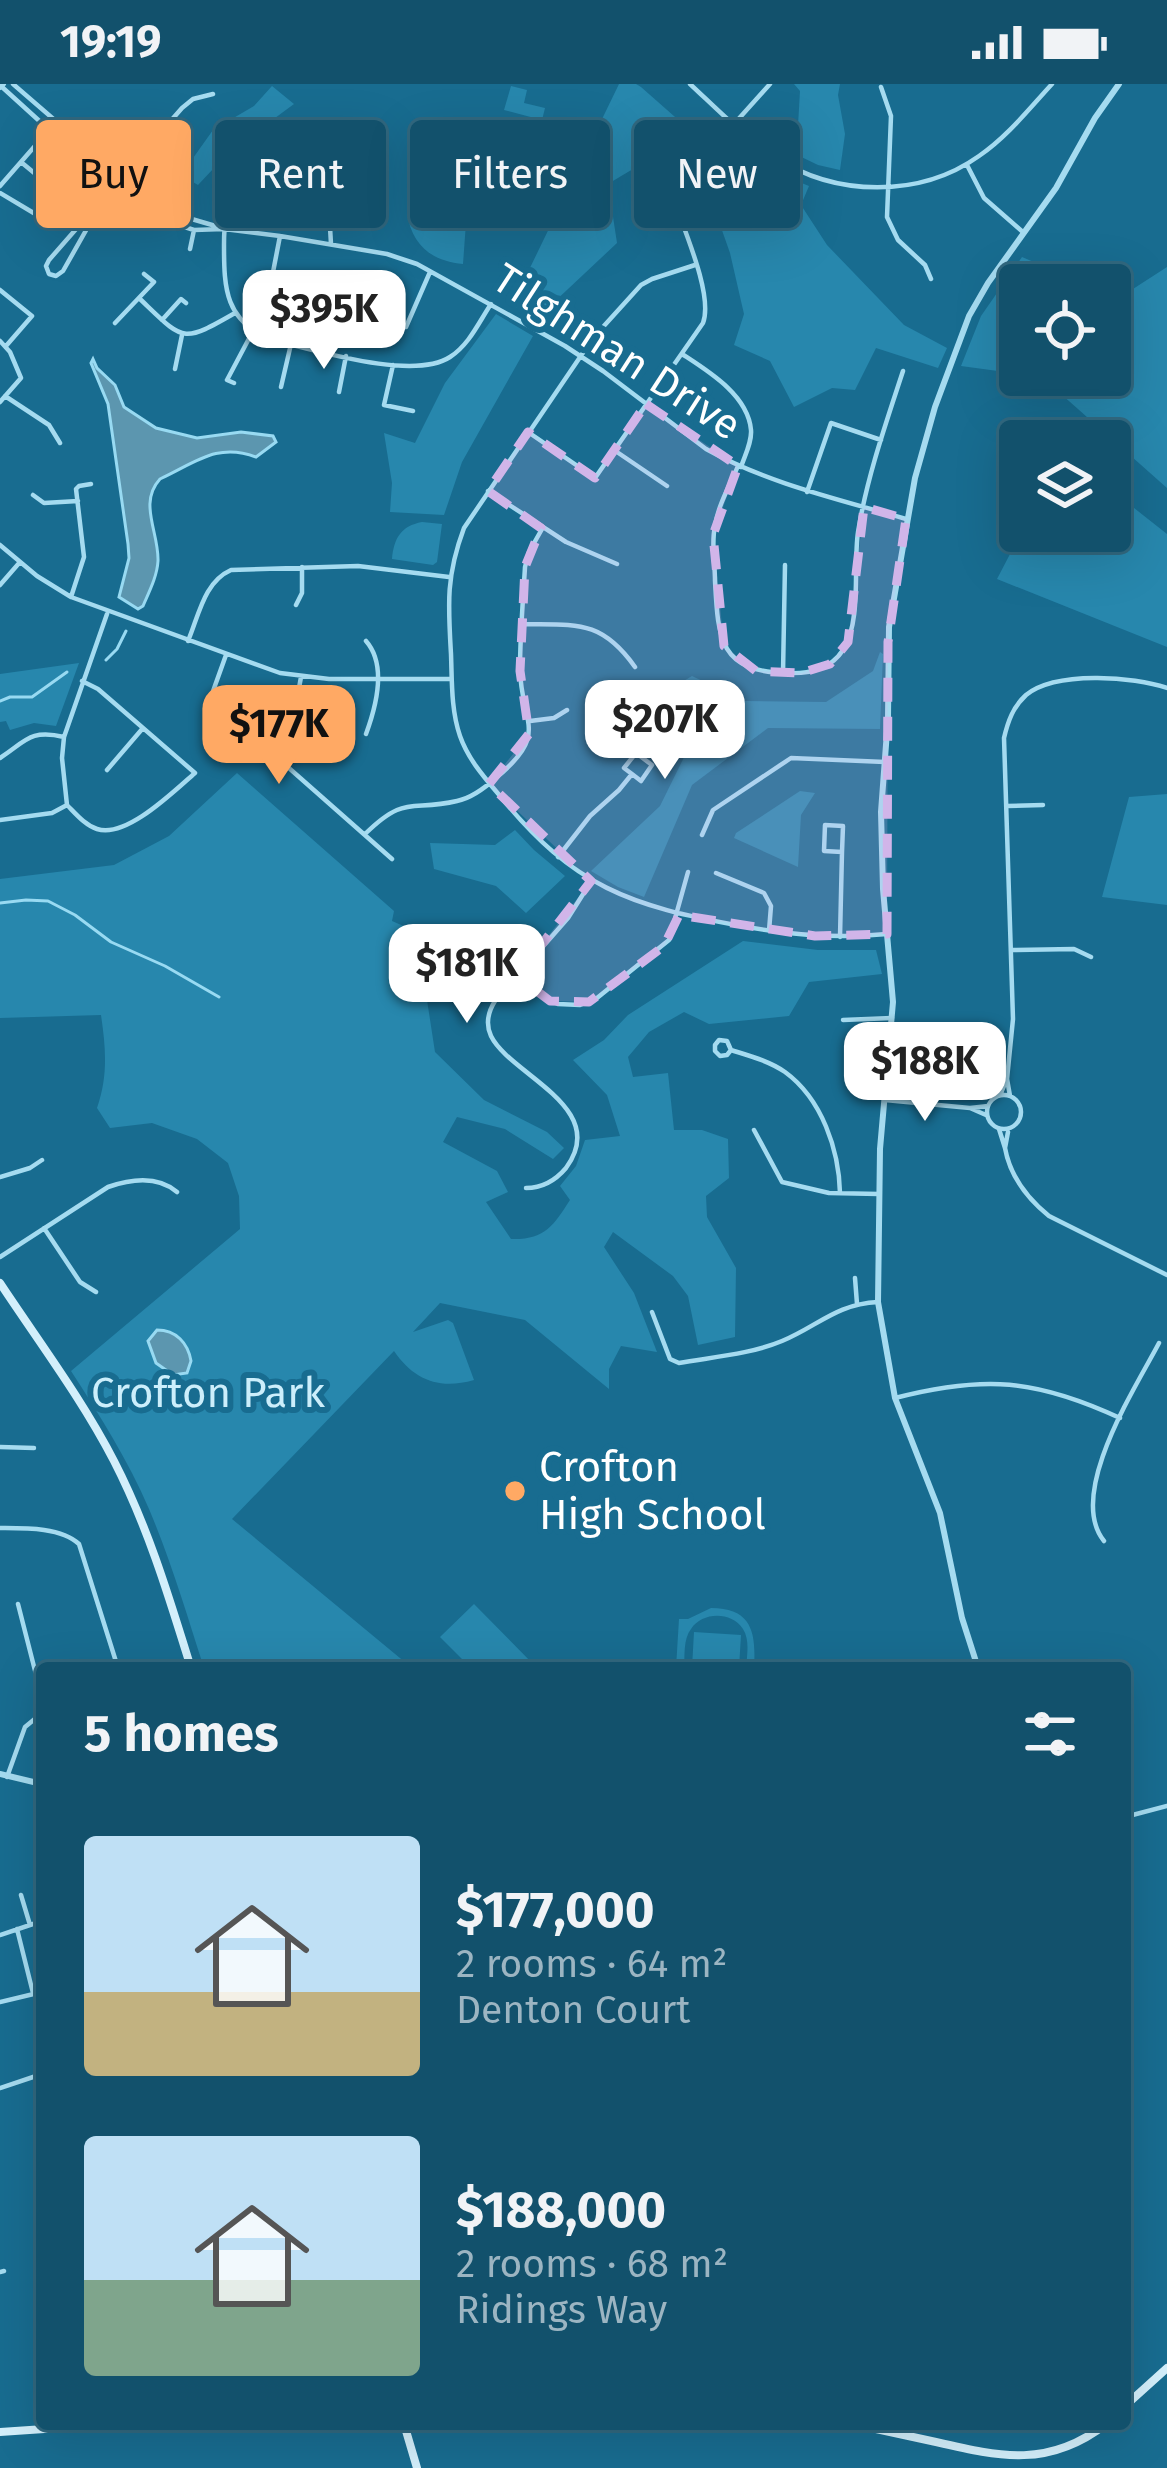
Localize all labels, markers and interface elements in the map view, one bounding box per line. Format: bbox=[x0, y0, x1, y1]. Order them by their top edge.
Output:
text: 19:19 bbox=[60, 15, 161, 69]
chip: Buy bbox=[36, 120, 191, 228]
chip: Rent bbox=[215, 120, 386, 228]
chip: Filters bbox=[410, 120, 610, 228]
chip: New bbox=[634, 120, 800, 228]
street label: Tilghman Drive bbox=[484, 253, 750, 451]
map controls bbox=[999, 264, 1131, 552]
button: locate bbox=[999, 264, 1131, 396]
pin: $395K bbox=[240, 270, 408, 372]
text: $395K bbox=[270, 286, 378, 332]
button: layers bbox=[999, 420, 1131, 552]
pin: $207K bbox=[581, 680, 749, 782]
pin: $177K bbox=[195, 685, 363, 787]
text: $207K bbox=[612, 696, 718, 742]
text: $177K bbox=[229, 701, 329, 747]
pin: $181K bbox=[383, 924, 551, 1026]
text: $181K bbox=[416, 940, 518, 986]
pin: $188K bbox=[841, 1022, 1009, 1124]
text: $188K bbox=[871, 1038, 979, 1084]
park label: Crofton Park bbox=[91, 1368, 325, 1418]
place label: Crofton High School bbox=[539, 1442, 766, 1540]
marker: Crofton High School bbox=[502, 1478, 528, 1504]
icon: filters bbox=[1017, 1701, 1083, 1767]
text: 5 homes bbox=[84, 1703, 279, 1765]
text: $177,000 bbox=[456, 1879, 655, 1941]
icon: home bbox=[180, 1884, 324, 2028]
text: 2 rooms · 64 m² bbox=[456, 1941, 727, 1987]
text: Denton Court bbox=[456, 1987, 690, 2033]
text: $188,000 bbox=[456, 2179, 666, 2241]
icon: home bbox=[180, 2184, 324, 2328]
text: 2 rooms · 68 m² bbox=[456, 2241, 728, 2287]
text: Ridings Way bbox=[456, 2287, 667, 2333]

